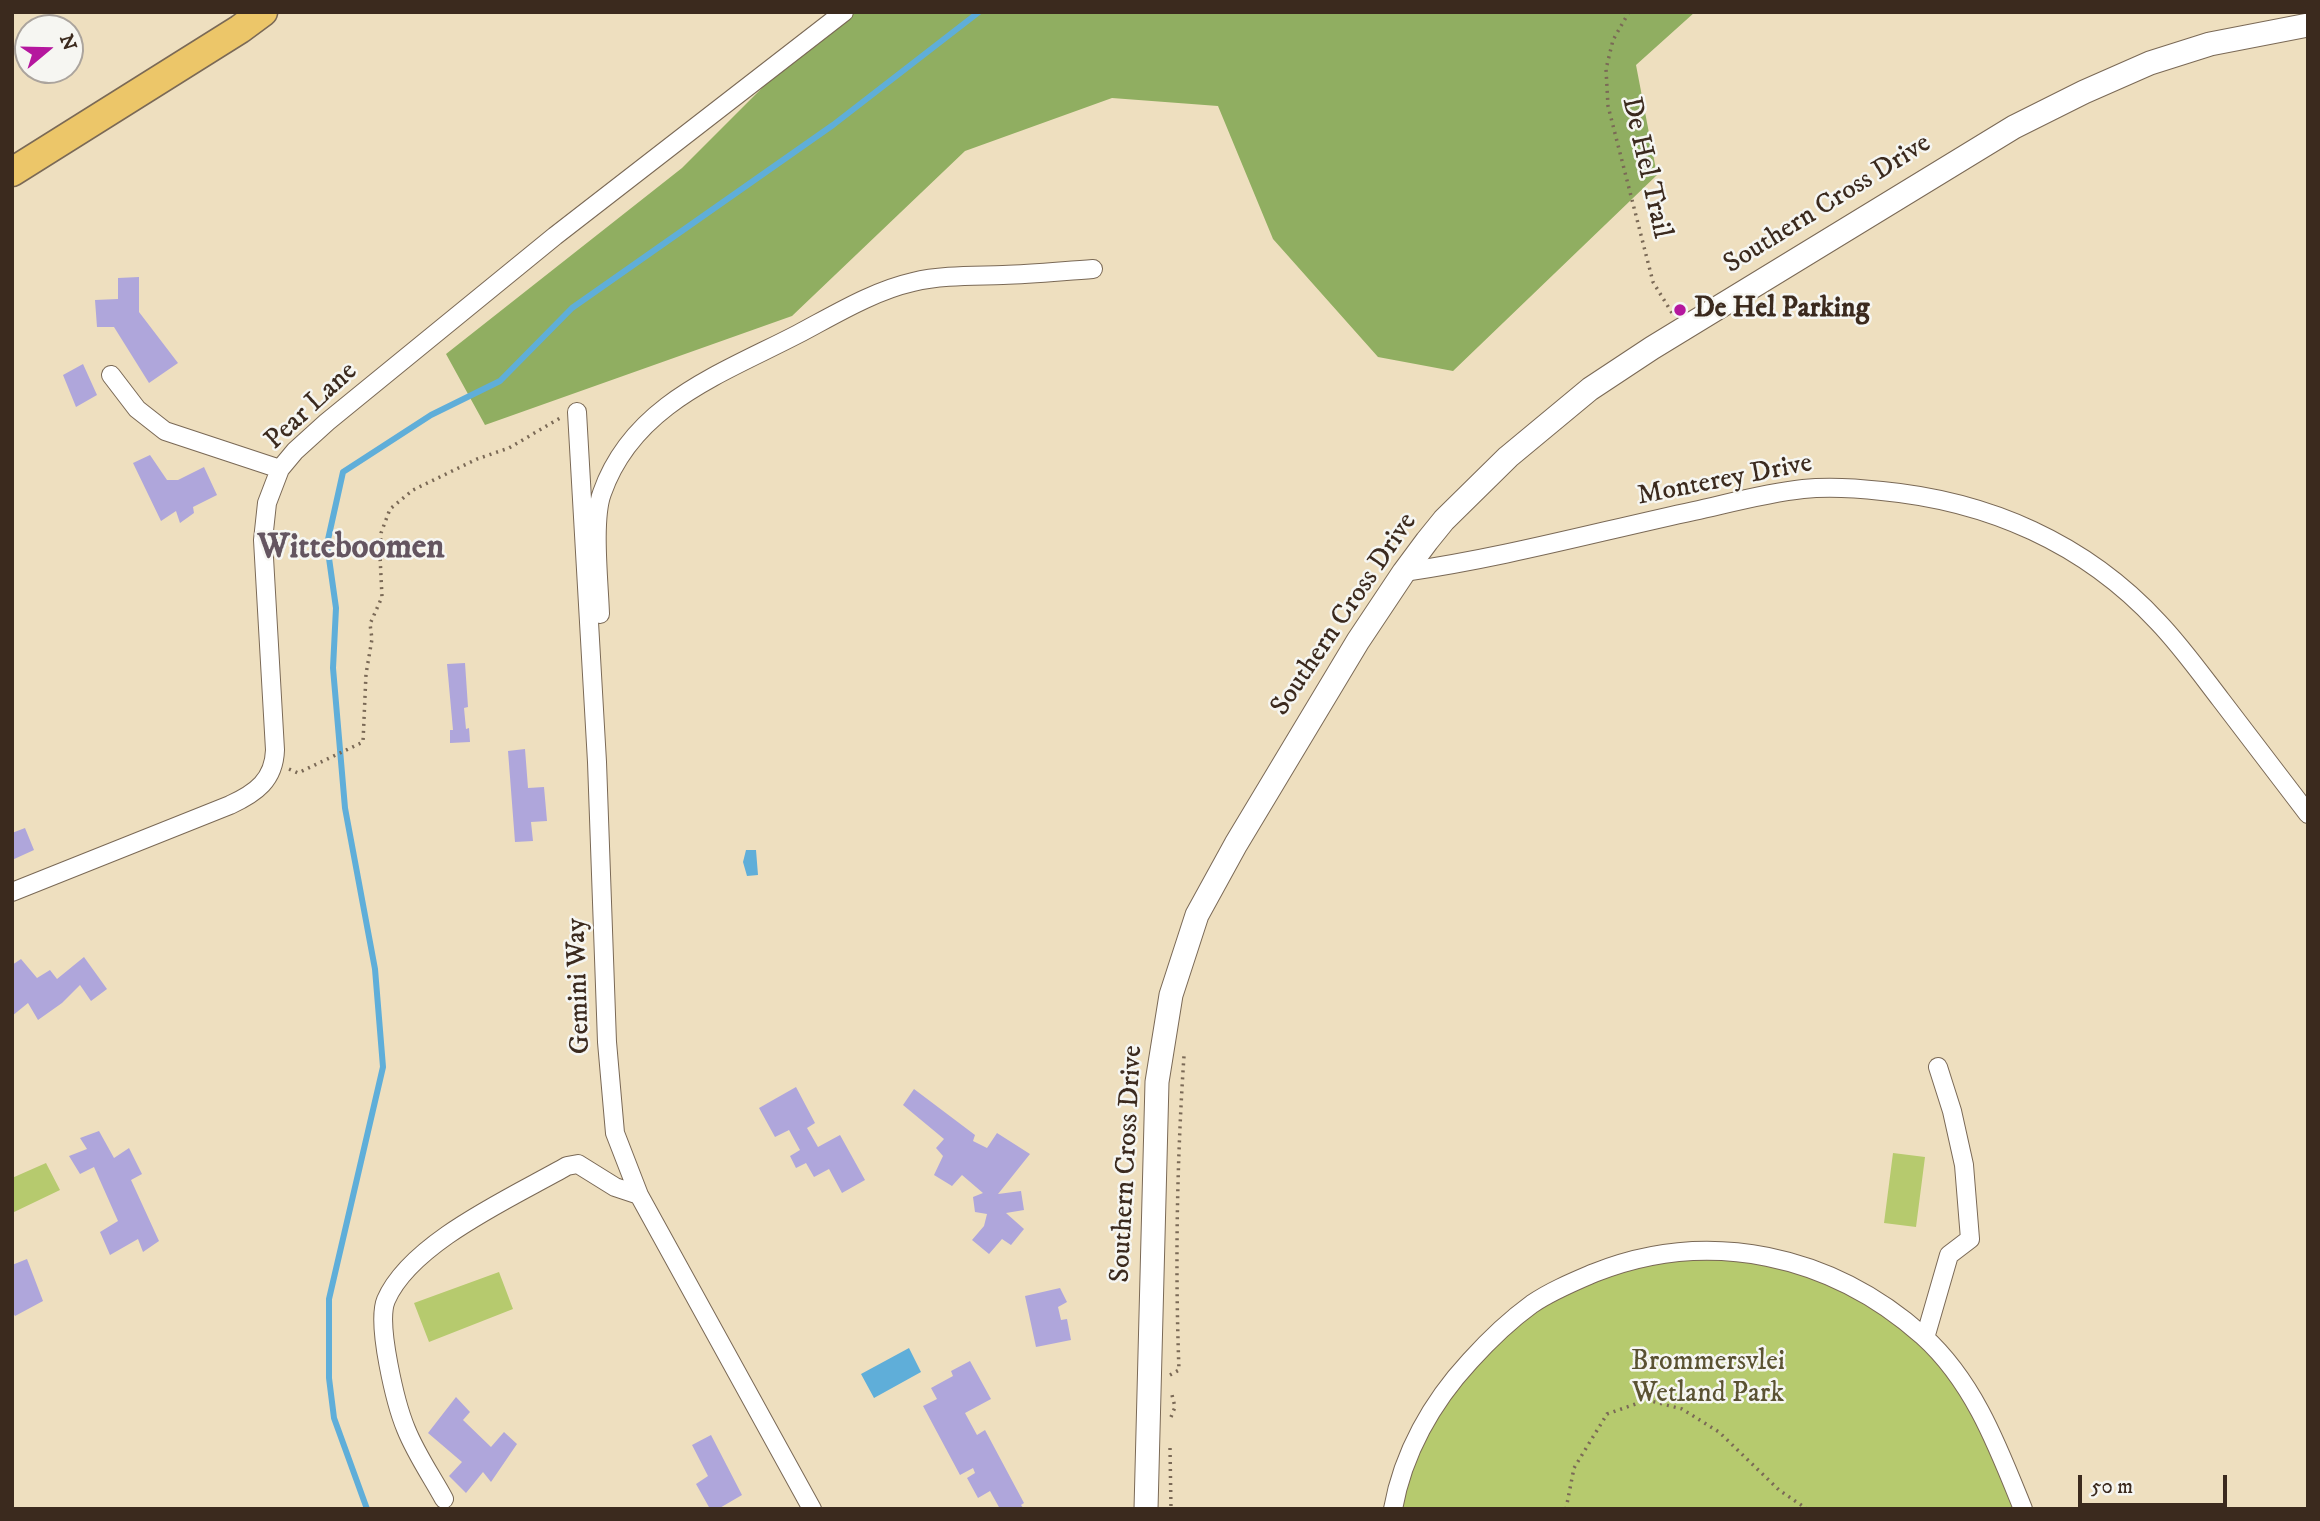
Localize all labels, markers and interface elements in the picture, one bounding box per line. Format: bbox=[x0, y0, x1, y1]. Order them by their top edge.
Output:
north arrow bbox=[14, 14, 84, 84]
text: N bbox=[54, 32, 81, 54]
street label: De Hel Trail bbox=[1612, 94, 1678, 242]
street label: Southern Cross Drive bbox=[1718, 128, 1938, 282]
place label: De Hel Parking bbox=[1694, 293, 1869, 327]
marker: De Hel Parking bbox=[1672, 302, 1688, 318]
street label: Pear Lane bbox=[259, 356, 365, 458]
street label: Monterey Drive bbox=[1635, 448, 1815, 514]
street label: Southern Cross Drive bbox=[1265, 507, 1425, 723]
district label: Witteboomen bbox=[257, 529, 445, 571]
street label: Gemini Way bbox=[561, 917, 599, 1055]
street label: Southern Cross Drive bbox=[1105, 1044, 1151, 1284]
park label: Brommersvlei Wetland Park bbox=[1631, 1346, 1785, 1412]
scale bar bbox=[2082, 1462, 2231, 1506]
text: 50 m bbox=[2091, 1474, 2133, 1500]

